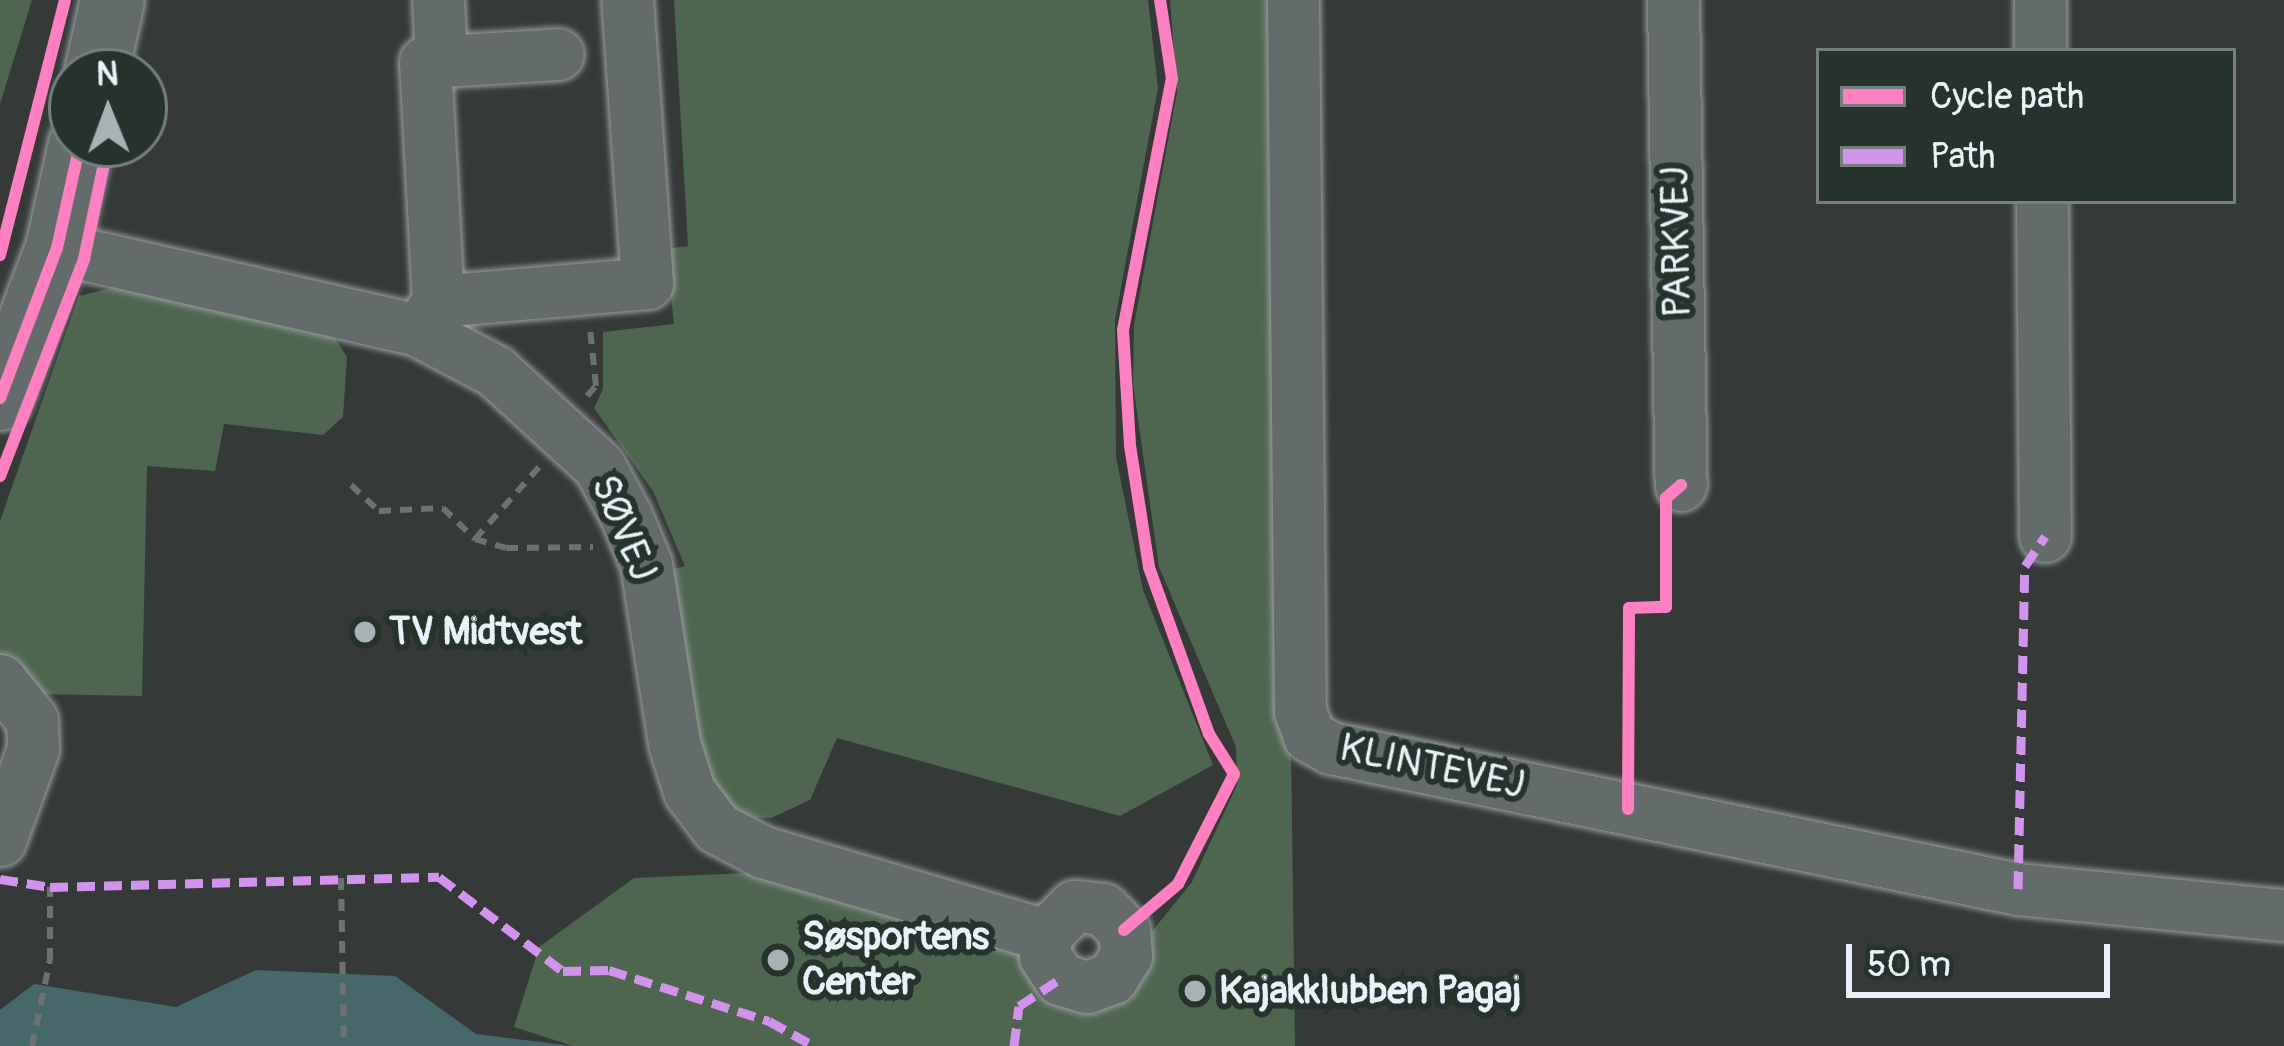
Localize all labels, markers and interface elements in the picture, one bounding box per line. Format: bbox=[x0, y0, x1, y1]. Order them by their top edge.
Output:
north arrow bbox=[48, 48, 168, 168]
legend bbox=[1816, 48, 2236, 204]
text: N bbox=[96, 54, 119, 95]
text: Cycle path bbox=[1930, 74, 2084, 119]
text: Path bbox=[1930, 134, 1995, 179]
street label: PARKVEJ bbox=[1652, 166, 1702, 318]
street label: SØVEJ bbox=[580, 468, 666, 588]
place label: TV Midtvest bbox=[389, 609, 582, 655]
marker: TV Midtvest bbox=[352, 619, 378, 645]
street label: KLINTEVEJ bbox=[1336, 725, 1528, 809]
place label: Søsportens Center bbox=[802, 915, 989, 1006]
scale bar bbox=[1852, 920, 2116, 994]
text: 50 m bbox=[1867, 942, 1951, 987]
marker: Søsportens Center bbox=[765, 947, 791, 973]
place label: Kajakklubben Pagaj bbox=[1219, 968, 1521, 1014]
marker: Kajakklubben Pagaj bbox=[1182, 978, 1208, 1004]

